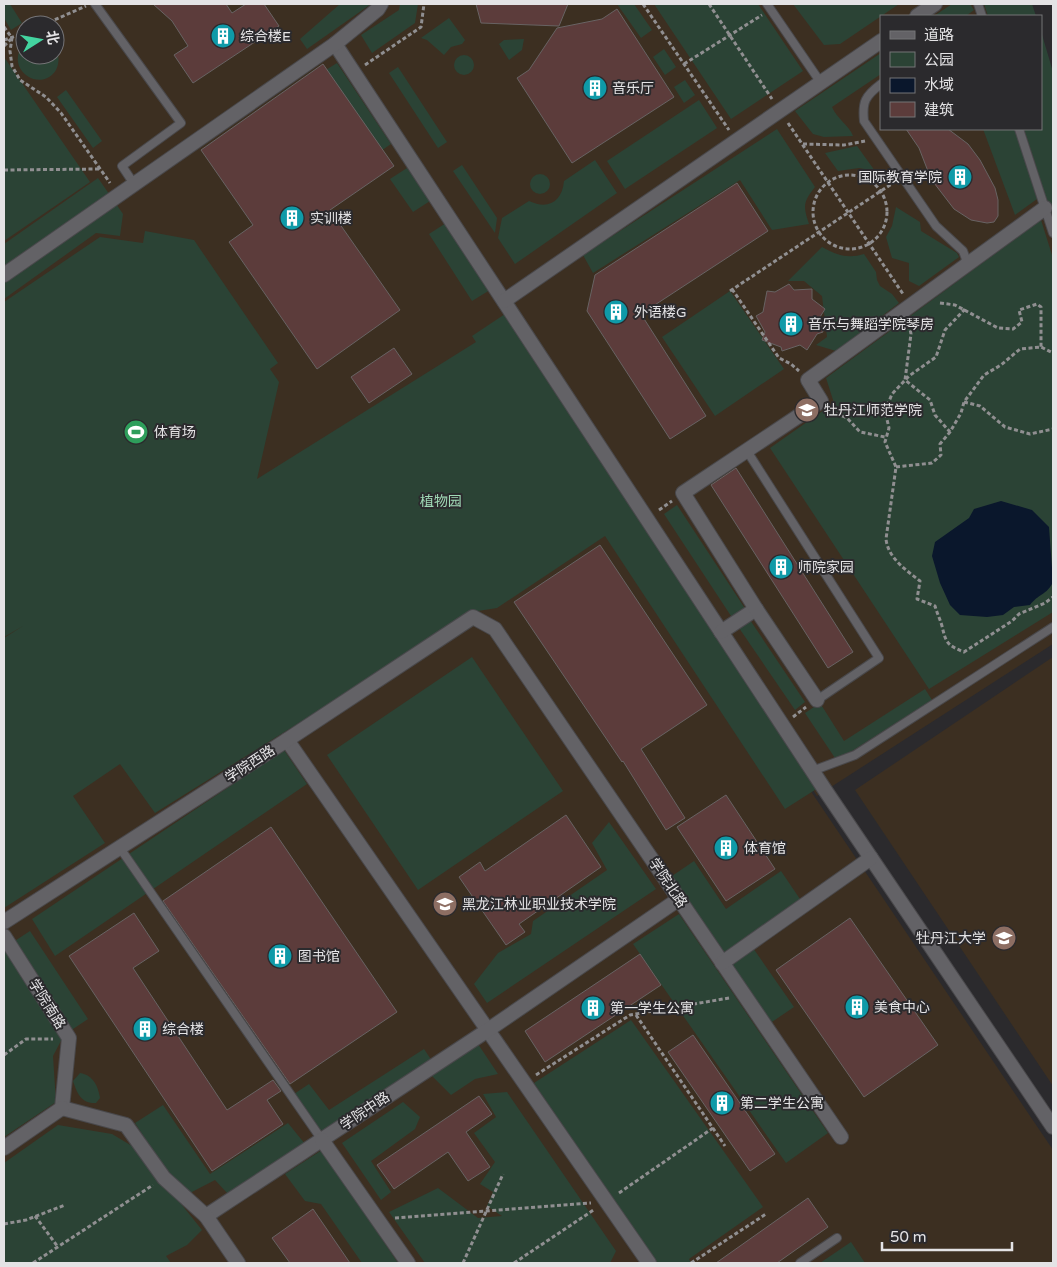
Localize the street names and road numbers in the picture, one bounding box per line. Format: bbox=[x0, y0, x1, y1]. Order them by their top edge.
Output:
street label: 学院西路 bbox=[222, 742, 278, 786]
street label: 学院北路 bbox=[645, 855, 691, 911]
street label: 学院南路 bbox=[25, 976, 69, 1032]
street label: 学院中路 bbox=[337, 1088, 393, 1134]

